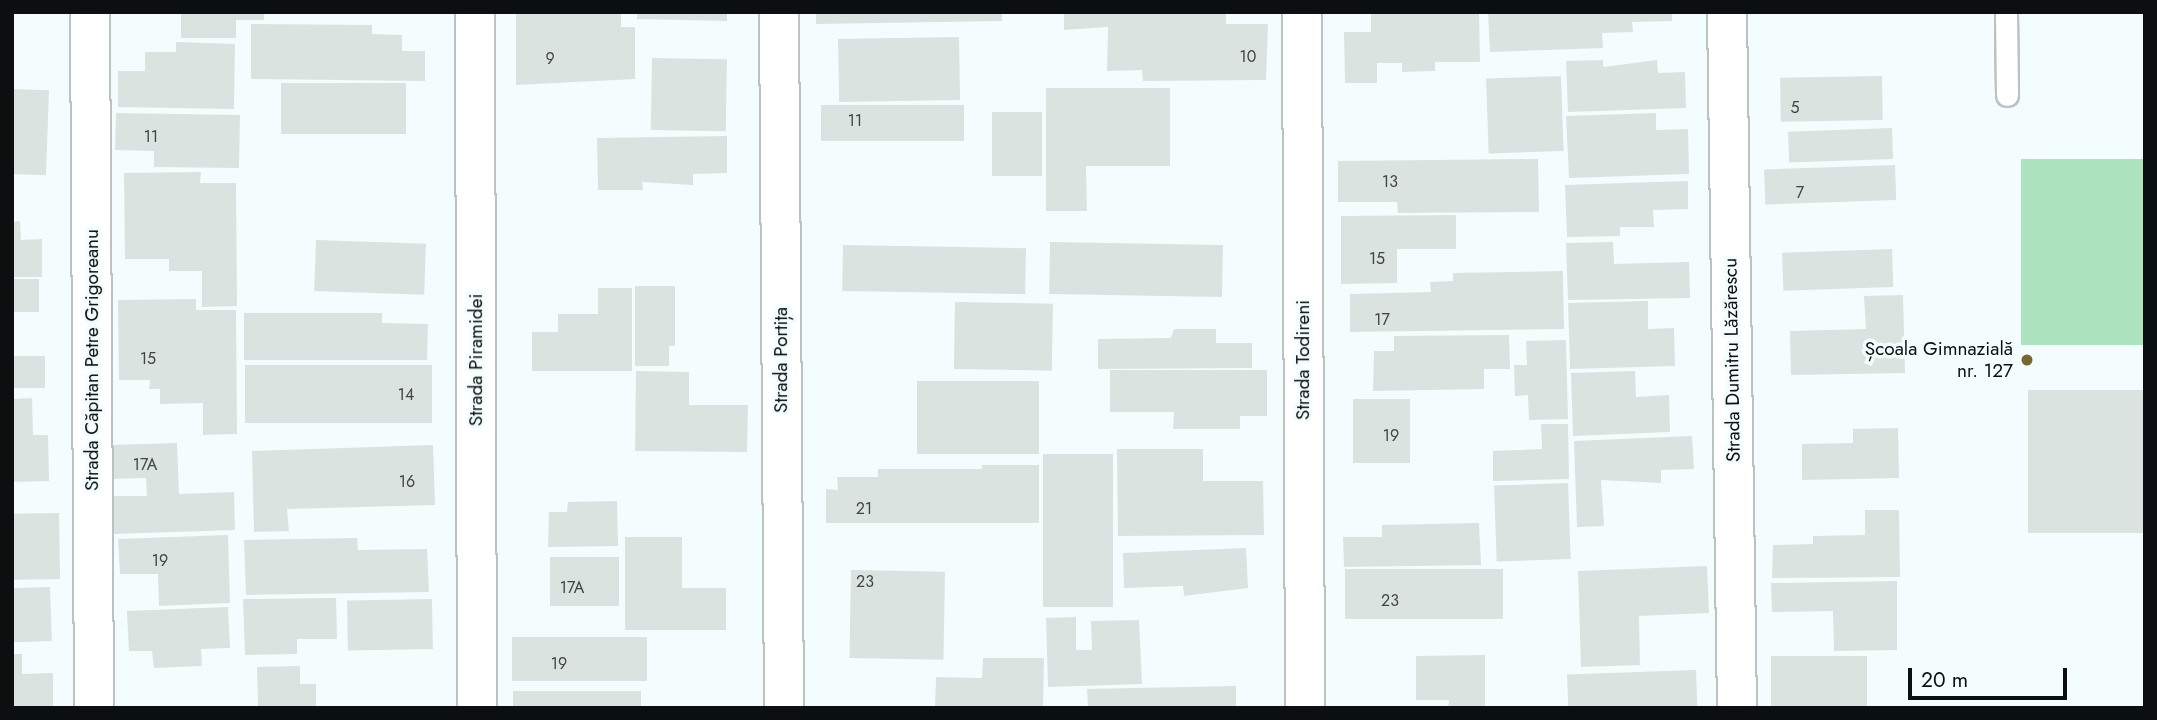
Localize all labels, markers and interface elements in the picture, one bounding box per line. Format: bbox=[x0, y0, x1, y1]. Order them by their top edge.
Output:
house number: 10 bbox=[1240, 47, 1256, 67]
house number: 9 bbox=[545, 49, 555, 69]
house number: 5 bbox=[1790, 98, 1800, 118]
house number: 11 bbox=[848, 111, 862, 131]
house number: 11 bbox=[144, 127, 158, 147]
house number: 13 bbox=[1382, 172, 1398, 192]
house number: 7 bbox=[1796, 183, 1804, 203]
street label: Strada Căpitan Petre Grigoreanu bbox=[81, 229, 103, 491]
house number: 15 bbox=[1369, 249, 1385, 269]
street label: Strada Dumitru Lăzărescu bbox=[1719, 258, 1745, 462]
street label: Strada Piramidei bbox=[465, 294, 487, 426]
street label: Strada Todireni bbox=[1292, 300, 1314, 420]
street label: Strada Portița bbox=[770, 307, 792, 413]
house number: 17 bbox=[1374, 310, 1390, 330]
place label: Școala Gimnazială nr. 127 bbox=[1865, 338, 2013, 382]
house number: 15 bbox=[140, 349, 156, 369]
marker: Școala Gimnazială nr. 127 bbox=[2019, 352, 2035, 368]
house number: 14 bbox=[398, 385, 414, 405]
house number: 19 bbox=[1383, 426, 1399, 446]
house number: 17A bbox=[133, 455, 157, 475]
house number: 16 bbox=[399, 472, 415, 492]
house number: 21 bbox=[856, 499, 872, 519]
house number: 19 bbox=[152, 551, 168, 571]
house number: 23 bbox=[856, 572, 874, 592]
house number: 17A bbox=[560, 578, 584, 598]
house number: 23 bbox=[1381, 591, 1399, 611]
house number: 19 bbox=[551, 654, 567, 674]
scale bar bbox=[1912, 654, 2071, 698]
text: 20 m bbox=[1921, 665, 1968, 695]

